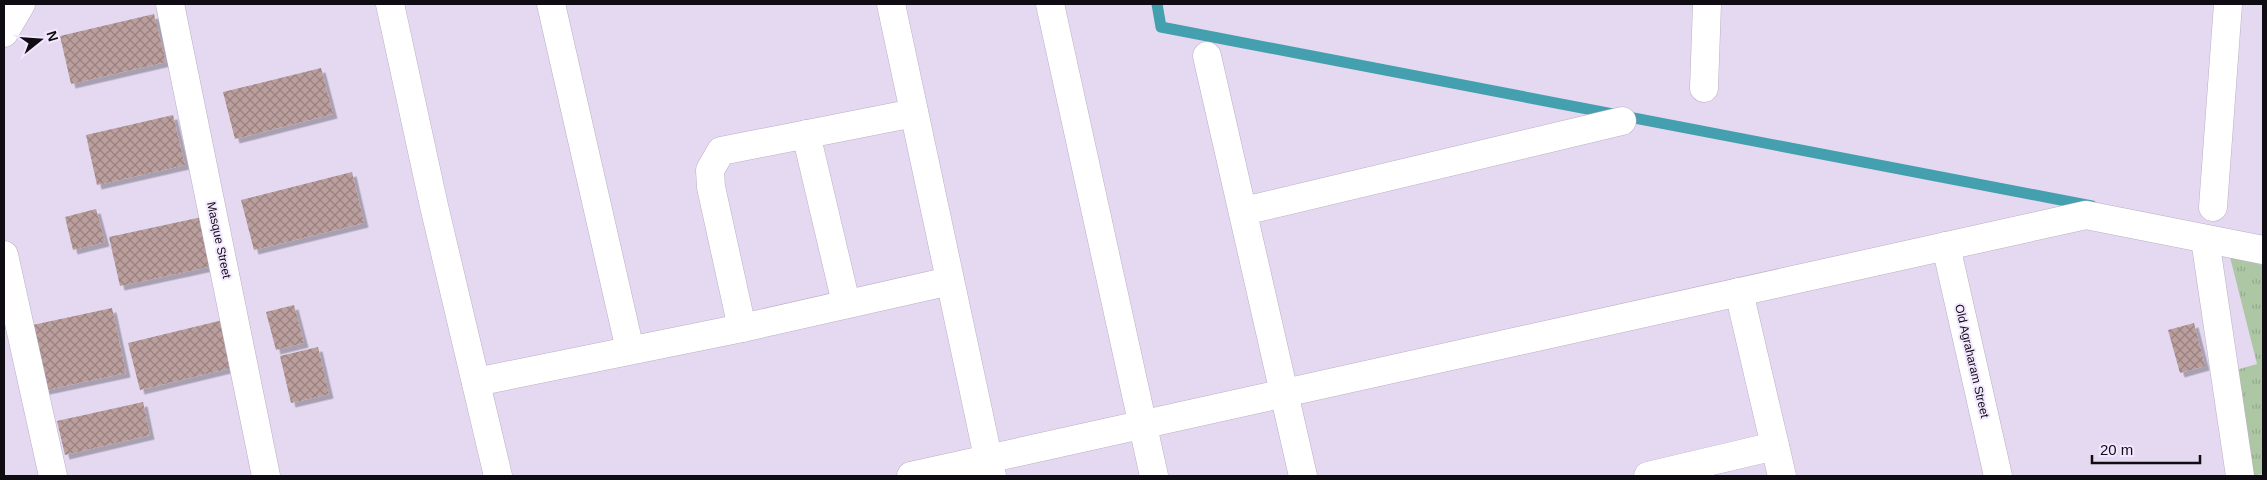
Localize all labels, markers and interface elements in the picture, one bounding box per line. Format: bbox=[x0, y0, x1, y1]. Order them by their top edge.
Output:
north arrow bbox=[15, 15, 65, 65]
text: N bbox=[43, 29, 62, 43]
street label: Masque Street bbox=[204, 200, 234, 280]
street label: Old Agraharam Street bbox=[1952, 303, 1992, 420]
scale bar bbox=[2092, 432, 2200, 464]
text: 20 m bbox=[2100, 441, 2133, 458]

